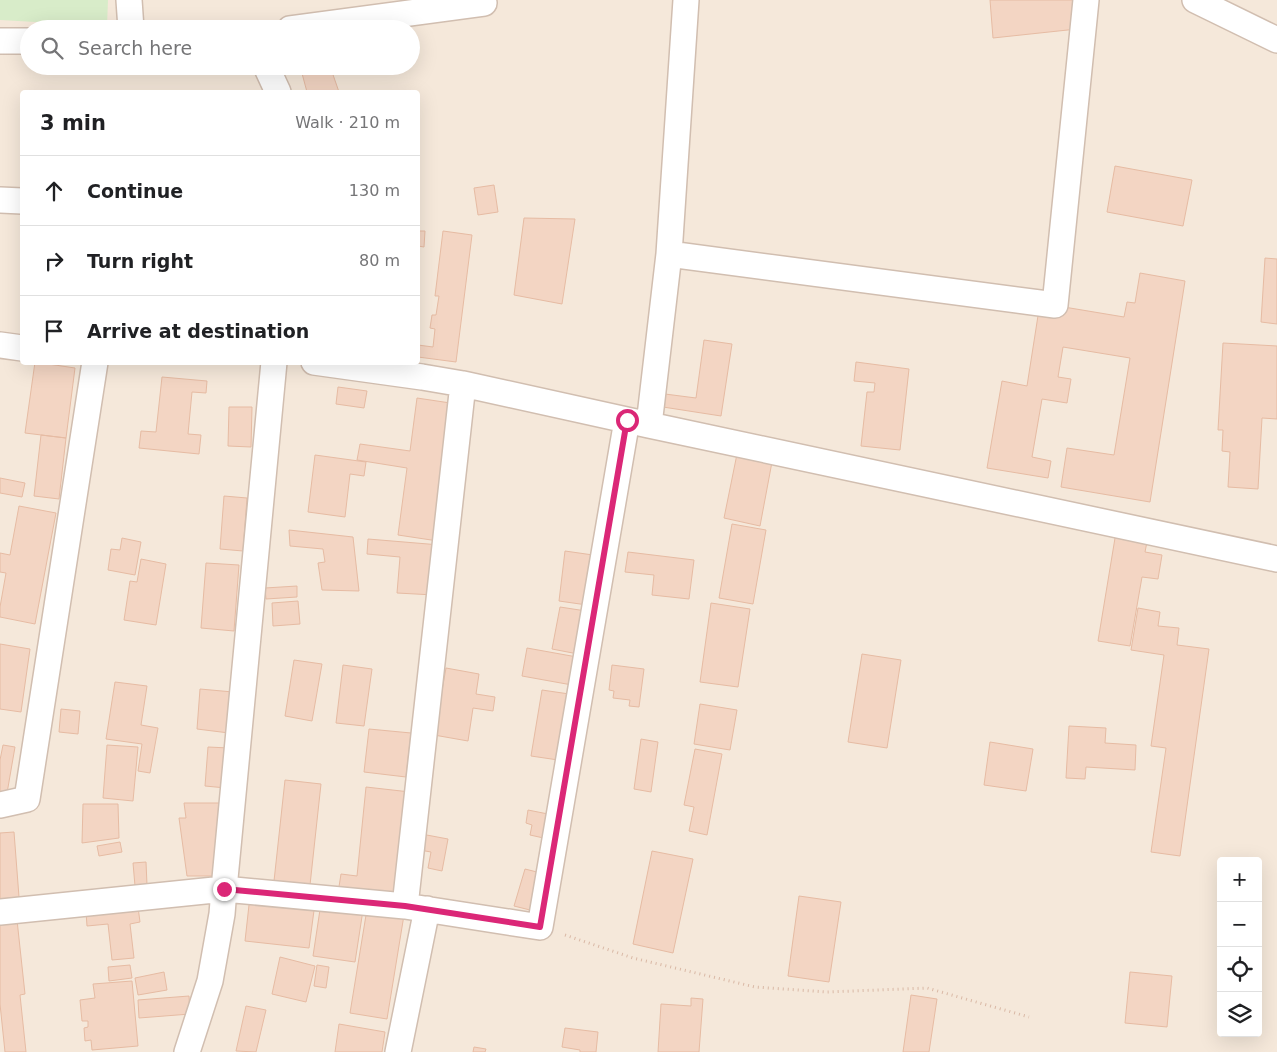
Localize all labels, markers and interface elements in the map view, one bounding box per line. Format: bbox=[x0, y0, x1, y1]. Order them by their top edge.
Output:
search box bbox=[20, 20, 420, 75]
icon: search bbox=[38, 34, 66, 62]
text: Search here bbox=[78, 37, 192, 59]
text: 3 min bbox=[40, 111, 106, 135]
text: Walk · 210 m bbox=[295, 113, 400, 132]
icon: ahead bbox=[40, 177, 68, 205]
text: Continue bbox=[87, 180, 183, 202]
text: 130 m bbox=[349, 181, 400, 200]
icon: right bbox=[40, 247, 68, 275]
text: Turn right bbox=[87, 250, 193, 272]
text: 80 m bbox=[359, 251, 400, 270]
icon: arrive bbox=[40, 317, 68, 345]
text: Arrive at destination bbox=[87, 320, 309, 342]
route start bbox=[616, 409, 639, 432]
map controls bbox=[1217, 857, 1262, 1037]
button: + bbox=[1217, 857, 1262, 902]
route end bbox=[213, 878, 236, 901]
button: − bbox=[1217, 902, 1262, 947]
button: locate bbox=[1217, 947, 1262, 992]
button: layers bbox=[1217, 992, 1262, 1037]

